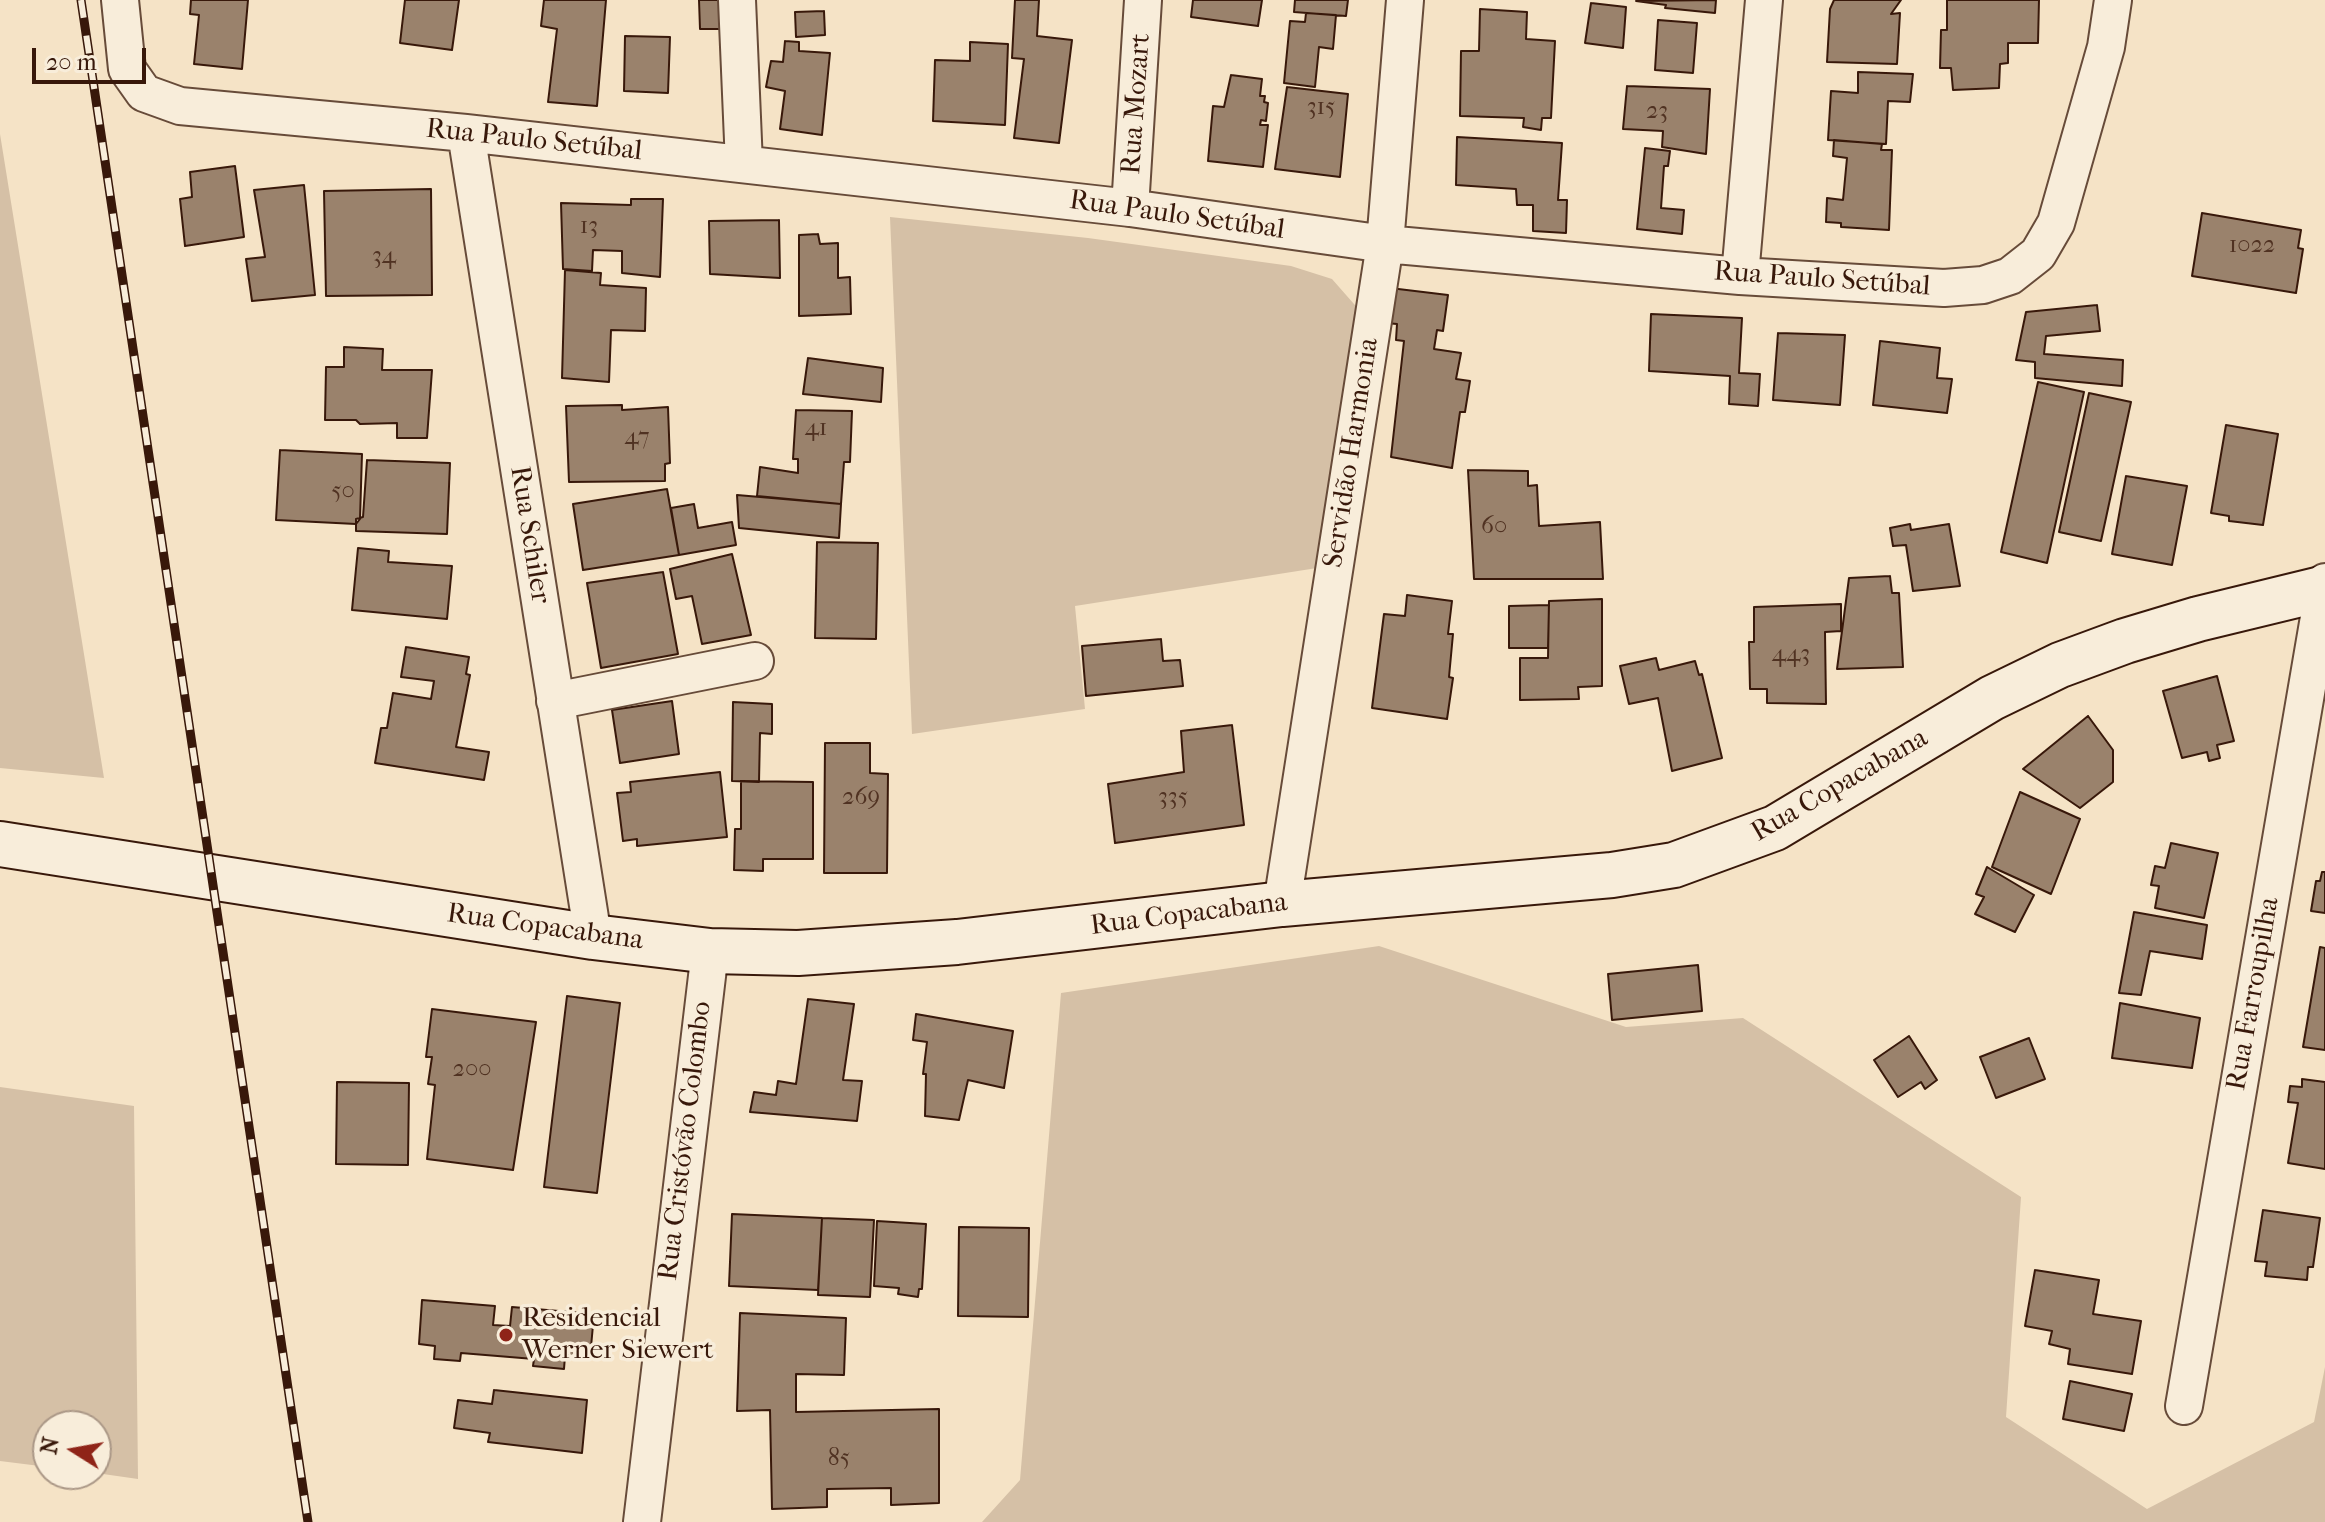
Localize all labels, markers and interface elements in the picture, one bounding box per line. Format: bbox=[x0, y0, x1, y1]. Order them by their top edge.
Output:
scale bar bbox=[36, 32, 150, 82]
street label: Rua Mozart bbox=[1115, 32, 1159, 176]
text: 20 m bbox=[46, 48, 97, 76]
house number: 315 bbox=[1307, 94, 1335, 122]
house number: 23 bbox=[1646, 98, 1668, 126]
street label: Rua Paulo Setúbal bbox=[424, 113, 644, 169]
street label: Rua Paulo Setúbal bbox=[1067, 184, 1287, 248]
house number: 13 bbox=[580, 213, 598, 241]
house number: 1022 bbox=[2229, 232, 2275, 260]
house number: 34 bbox=[372, 243, 396, 271]
street label: Rua Paulo Setúbal bbox=[1713, 256, 1931, 304]
street label: Servidão Harmonia bbox=[1317, 336, 1387, 570]
house number: 41 bbox=[805, 415, 827, 443]
house number: 47 bbox=[624, 424, 650, 452]
street label: Rua Schiler bbox=[502, 464, 556, 606]
house number: 50 bbox=[331, 478, 355, 506]
house number: 60 bbox=[1481, 513, 1507, 541]
house number: 443 bbox=[1772, 641, 1810, 669]
street label: Rua Copacabana bbox=[1746, 722, 1934, 850]
house number: 269 bbox=[842, 784, 880, 812]
house number: 335 bbox=[1158, 784, 1188, 812]
street label: Rua Copacabana bbox=[1089, 886, 1289, 944]
street label: Rua Farroupilha bbox=[2220, 895, 2288, 1093]
street label: Rua Copacabana bbox=[445, 898, 645, 958]
street label: Rua Cristóvão Colombo bbox=[652, 1000, 720, 1282]
house number: 200 bbox=[453, 1056, 491, 1084]
place label: Residencial Werner Siewert bbox=[522, 1302, 713, 1368]
marker: Residencial Werner Siewert bbox=[497, 1326, 515, 1344]
north arrow bbox=[32, 1410, 112, 1490]
text: N bbox=[36, 1435, 65, 1456]
house number: 85 bbox=[828, 1445, 850, 1473]

